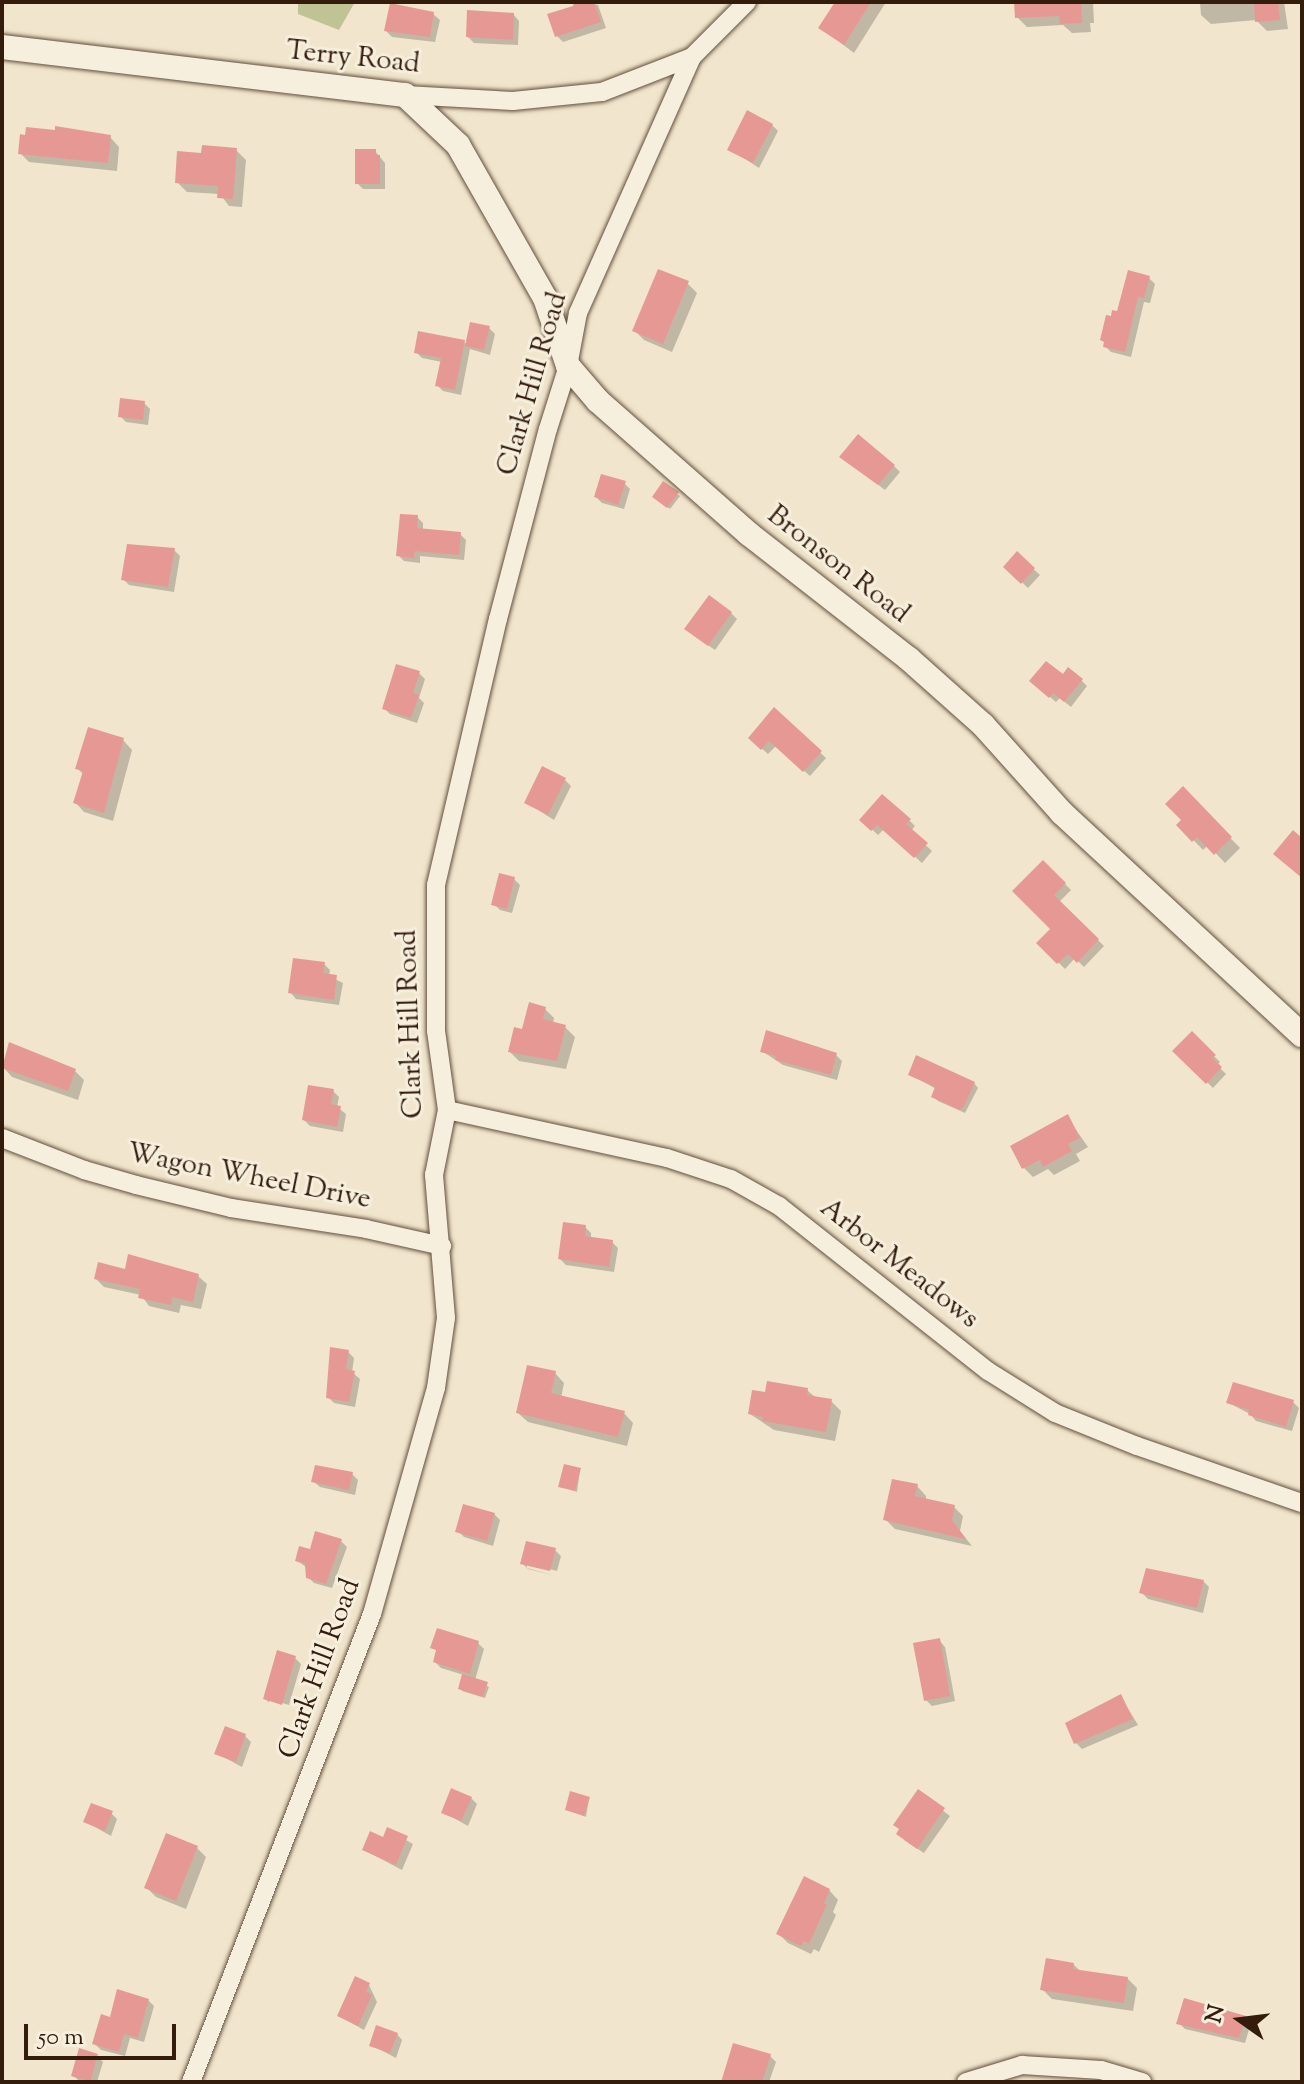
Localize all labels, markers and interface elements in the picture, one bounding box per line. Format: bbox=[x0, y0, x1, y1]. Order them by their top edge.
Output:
street label: Terry Road bbox=[285, 34, 421, 82]
street label: Clark Hill Road bbox=[491, 288, 575, 480]
street label: Bronson Road bbox=[760, 499, 916, 631]
street label: Clark Hill Road bbox=[391, 929, 431, 1119]
street label: Wagon Wheel Drive bbox=[124, 1137, 374, 1217]
street label: Arbor Meadows bbox=[813, 1192, 985, 1336]
street label: Clark Hill Road bbox=[272, 1574, 368, 1764]
north arrow bbox=[1200, 1980, 1280, 2060]
text: N bbox=[1199, 2002, 1234, 2027]
scale bar bbox=[28, 2008, 180, 2058]
text: 50 m bbox=[38, 2021, 84, 2055]

